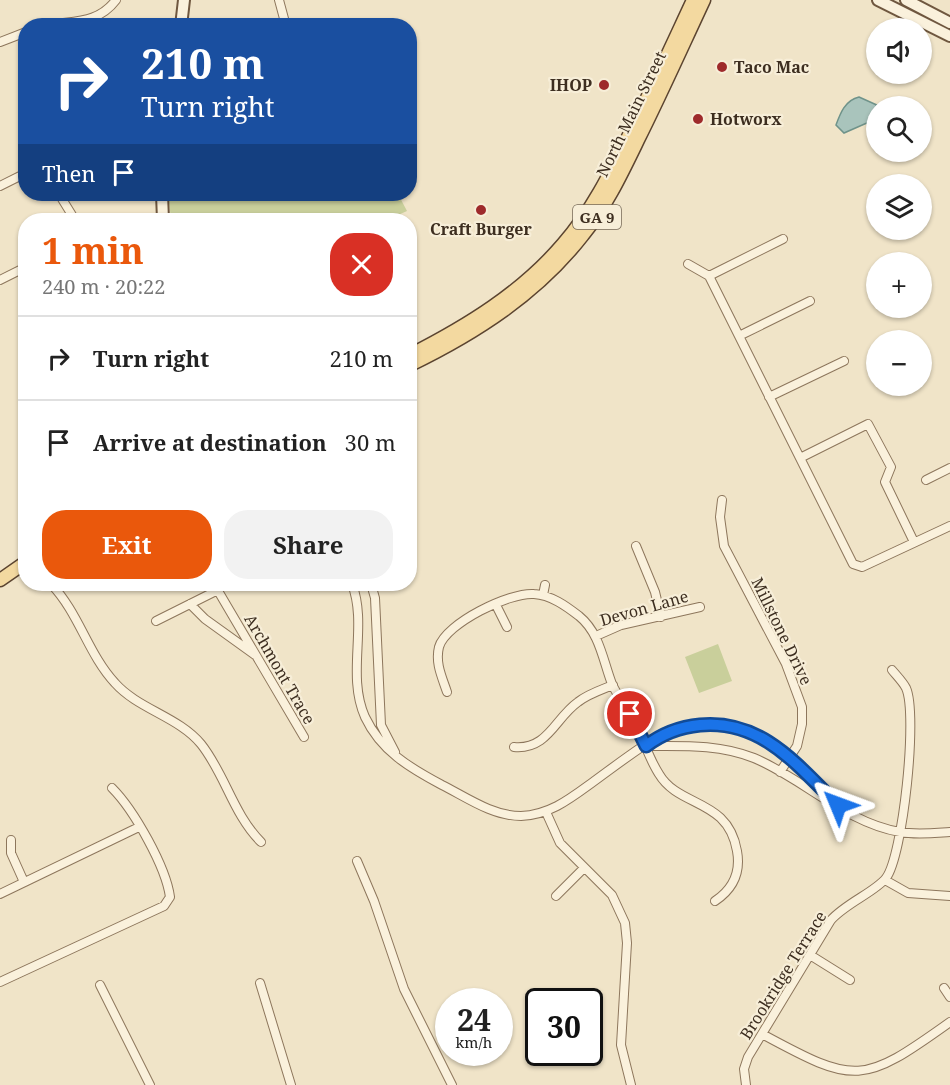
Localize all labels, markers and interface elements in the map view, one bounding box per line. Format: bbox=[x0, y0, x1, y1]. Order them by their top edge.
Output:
map controls bbox=[866, 18, 932, 396]
button: sound bbox=[866, 18, 932, 84]
text: 210 m bbox=[141, 34, 265, 91]
icon: right bbox=[42, 42, 120, 120]
street label: North Main Street bbox=[591, 47, 671, 180]
place label: Taco Mac bbox=[734, 56, 809, 78]
marker: Taco Mac bbox=[715, 60, 729, 74]
place label: IHOP bbox=[550, 74, 592, 96]
marker: IHOP bbox=[597, 78, 611, 92]
text: Turn right bbox=[141, 88, 274, 125]
button: search bbox=[866, 96, 932, 162]
place label: Hotworx bbox=[710, 108, 782, 130]
marker: Hotworx bbox=[691, 112, 705, 126]
icon: arrive bbox=[107, 156, 140, 189]
text: Then bbox=[42, 158, 95, 188]
button: layers bbox=[866, 174, 932, 240]
marker: Craft Burger bbox=[474, 203, 488, 217]
road number: GA 9 bbox=[573, 205, 621, 229]
place label: Craft Burger bbox=[430, 218, 533, 240]
text: 1 min bbox=[42, 226, 144, 275]
button: close bbox=[330, 233, 393, 296]
button: + bbox=[866, 252, 932, 318]
text: 240 m · 20:22 bbox=[42, 273, 165, 300]
button: − bbox=[866, 330, 932, 396]
icon: right bbox=[42, 342, 75, 375]
text: Turn right bbox=[93, 343, 209, 373]
text: 210 m bbox=[330, 343, 393, 373]
icon: arrive bbox=[42, 426, 75, 459]
text: Arrive at destination bbox=[93, 427, 327, 457]
text: 30 m bbox=[345, 427, 396, 457]
button: Exit bbox=[42, 510, 212, 579]
button: Share bbox=[224, 510, 393, 579]
street label: Millstone Drive bbox=[746, 573, 818, 689]
street label: Devon Lane bbox=[597, 585, 691, 631]
street label: Archmont Trace bbox=[240, 610, 320, 728]
pin bbox=[604, 688, 655, 739]
icon: arrive bbox=[613, 697, 646, 730]
position arrow bbox=[806, 773, 870, 837]
street label: Brookridge Terrace bbox=[735, 907, 831, 1043]
speed limit sign: 30 bbox=[525, 988, 603, 1066]
text: 24 bbox=[457, 999, 491, 1040]
text: km/h bbox=[456, 1032, 492, 1052]

